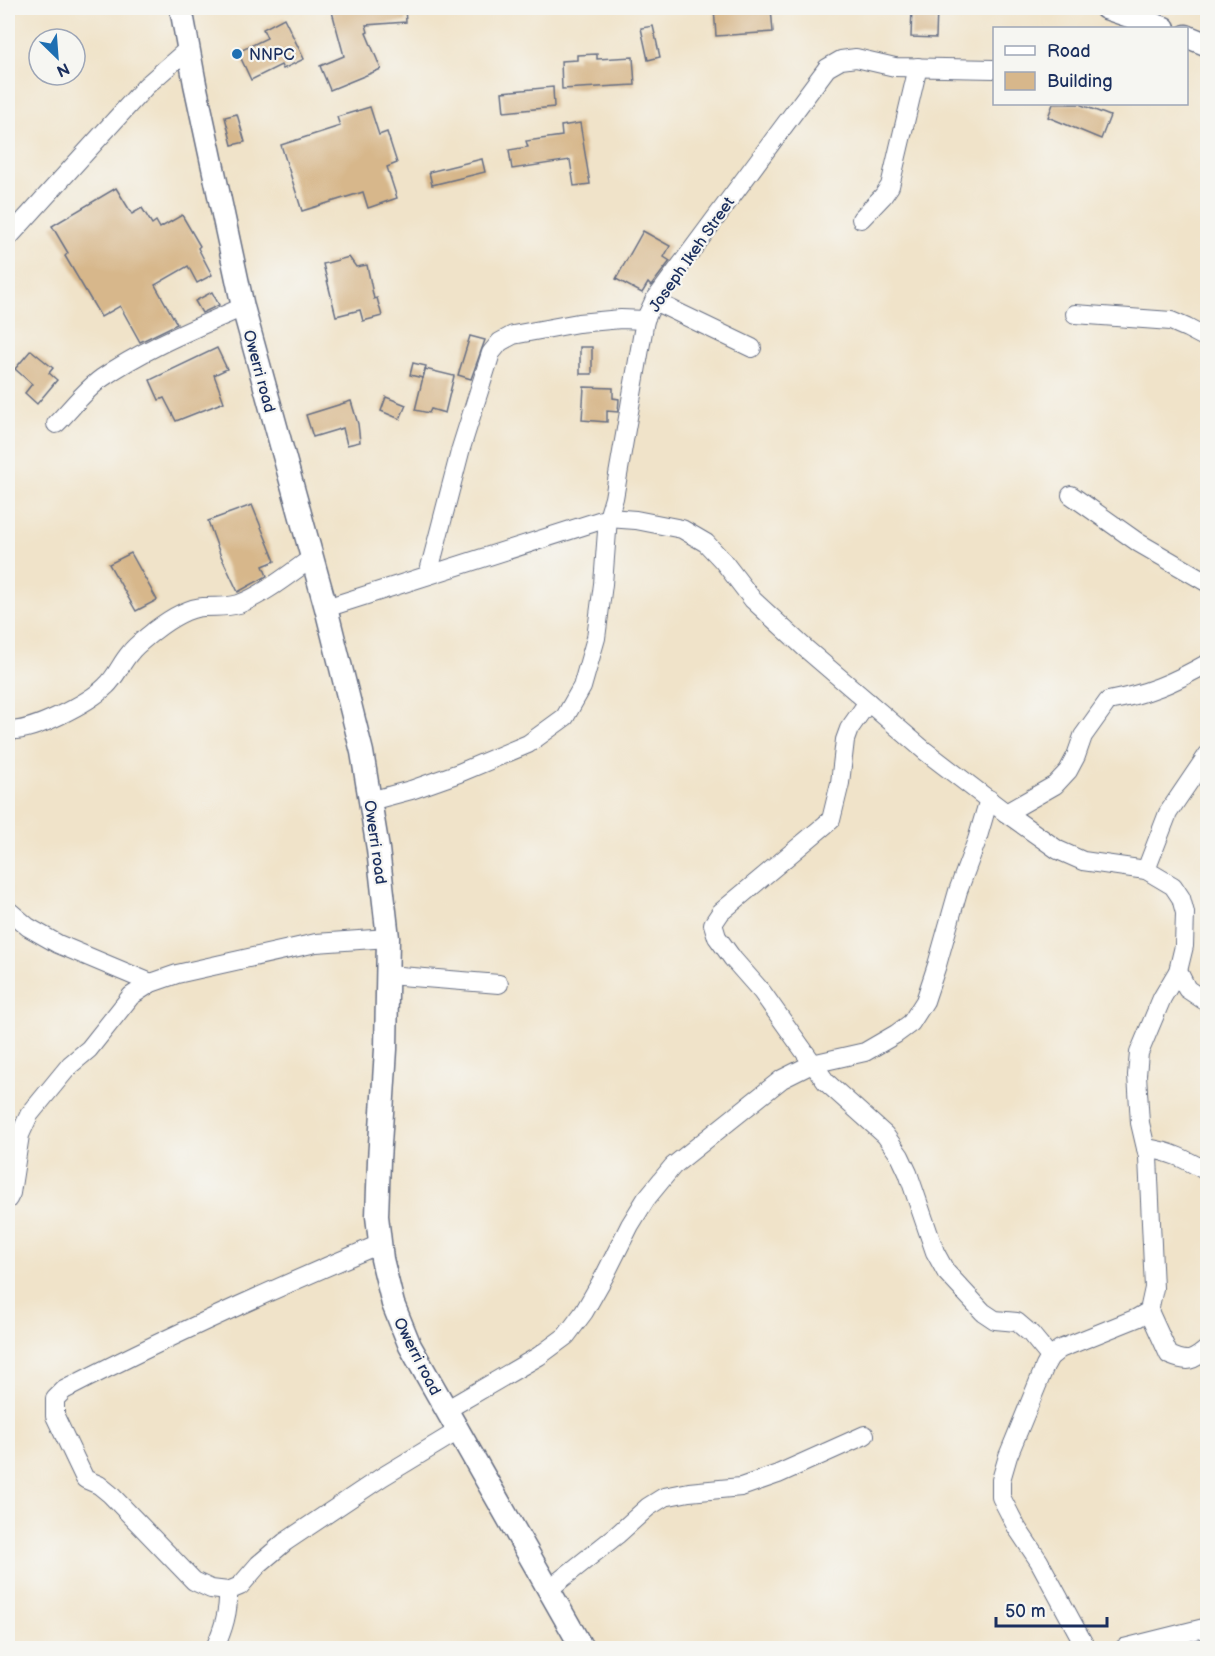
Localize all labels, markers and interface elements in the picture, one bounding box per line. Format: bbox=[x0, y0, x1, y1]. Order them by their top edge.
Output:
north arrow bbox=[27, 27, 87, 87]
legend bbox=[993, 27, 1188, 105]
text: Road bbox=[1047, 41, 1091, 62]
place label: NNPC bbox=[249, 46, 295, 65]
marker: NNPC bbox=[230, 47, 244, 61]
text: N bbox=[53, 58, 72, 80]
text: Building bbox=[1047, 71, 1113, 92]
street label: Joseph Ikeh Street bbox=[646, 194, 739, 316]
street label: Owerri road bbox=[238, 328, 279, 415]
street label: Owerri road bbox=[359, 799, 390, 885]
street label: Owerri road bbox=[389, 1315, 444, 1399]
scale bar bbox=[996, 1590, 1107, 1628]
text: 50 m bbox=[1005, 1601, 1046, 1622]

